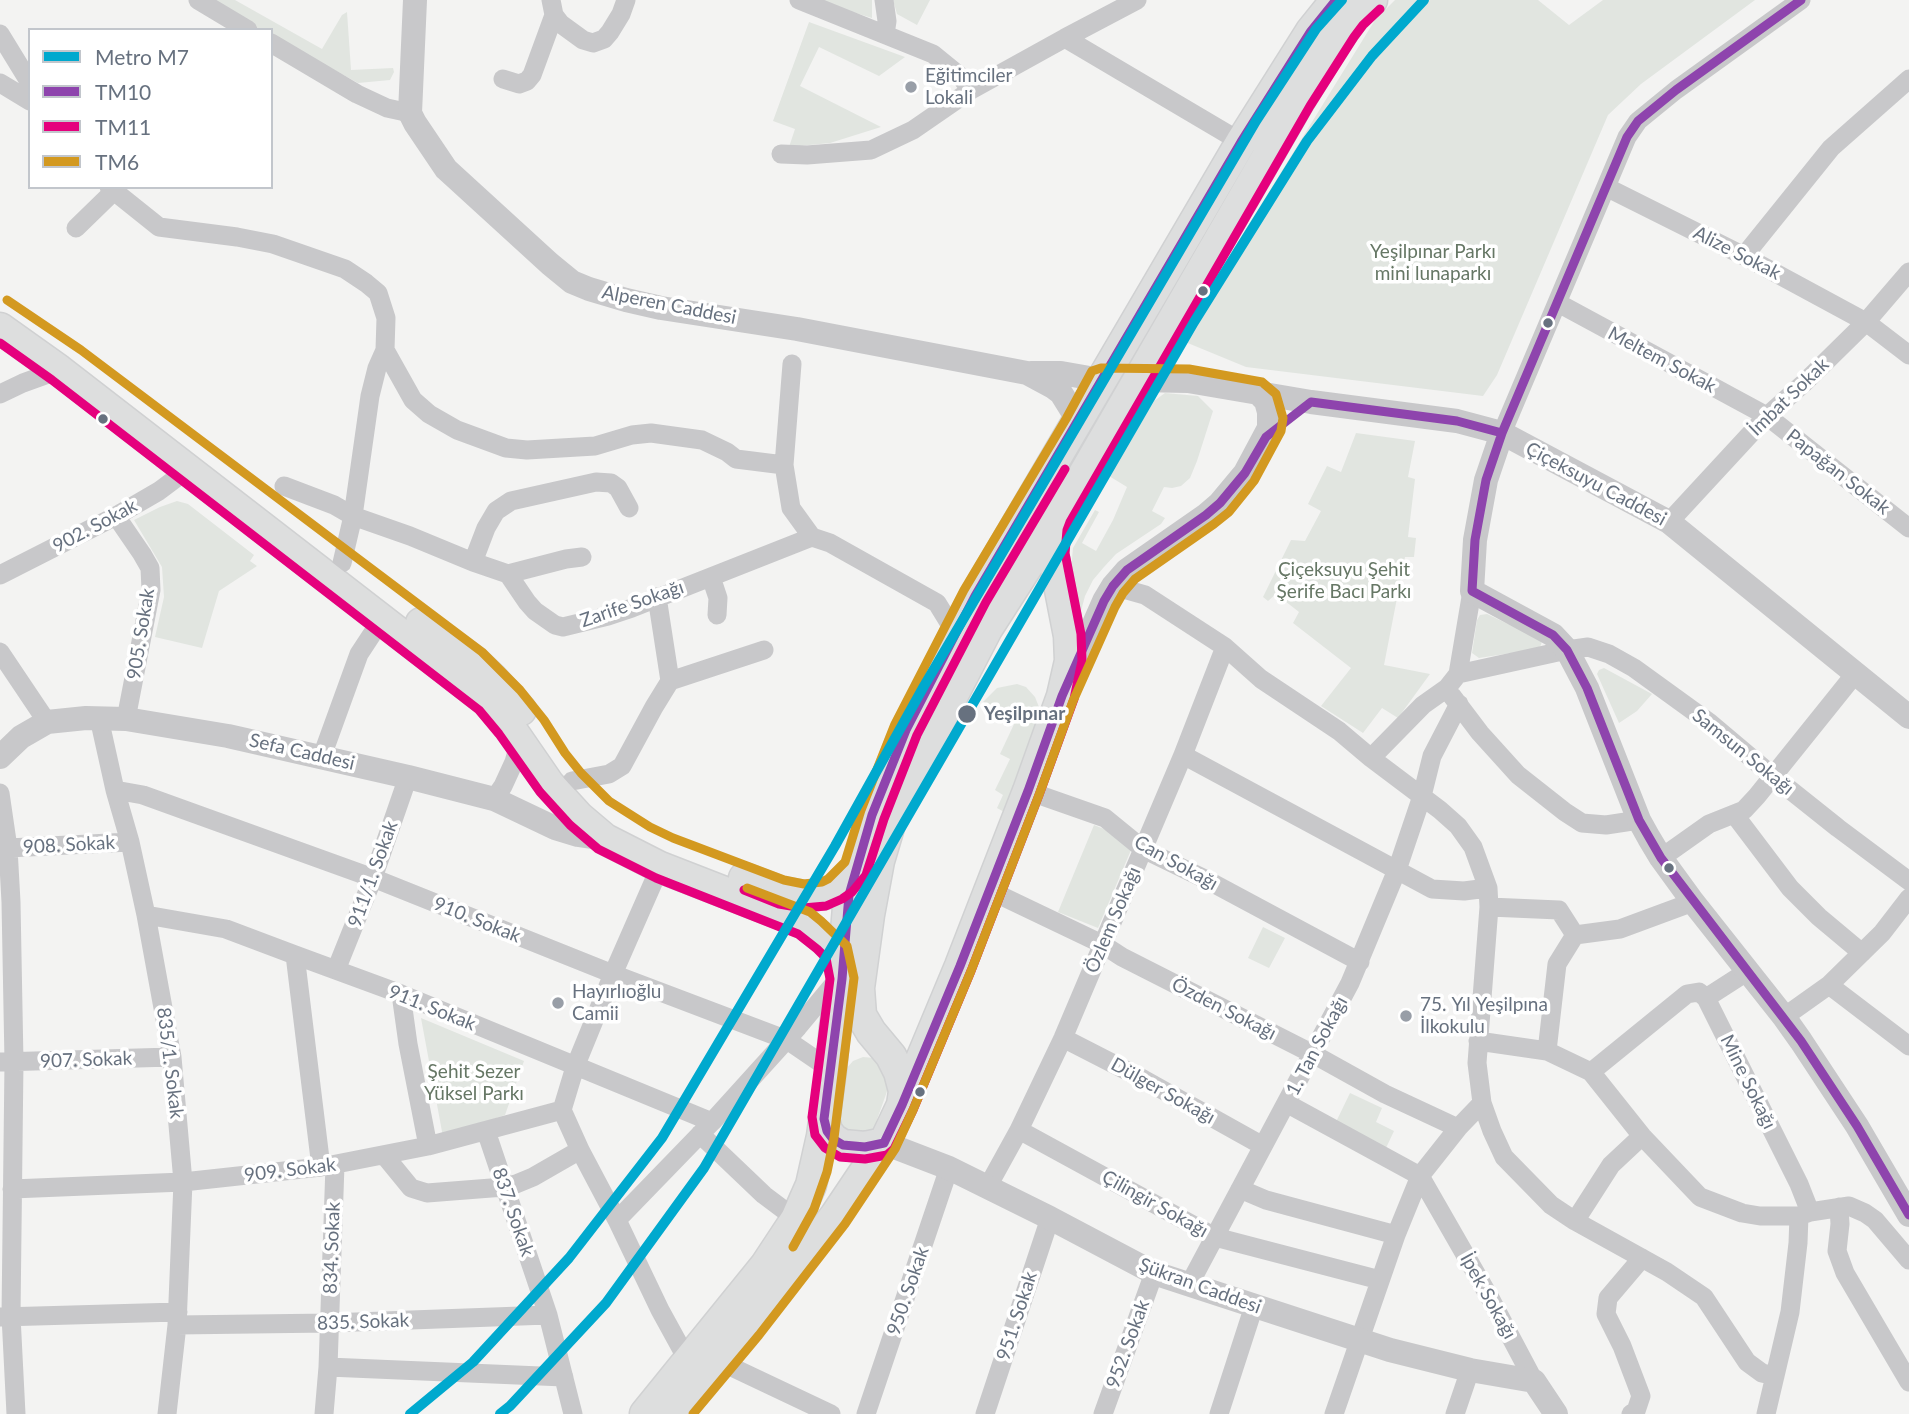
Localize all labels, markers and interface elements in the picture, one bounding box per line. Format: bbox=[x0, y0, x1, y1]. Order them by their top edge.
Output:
legend bbox=[28, 28, 273, 189]
text: Metro M7 bbox=[95, 44, 189, 69]
place label: Eğitimciler Lokali bbox=[925, 65, 1013, 109]
text: TM10 bbox=[95, 79, 151, 104]
marker: Eğitimciler Lokali bbox=[903, 79, 919, 95]
text: TM11 bbox=[95, 114, 151, 139]
text: TM6 bbox=[95, 149, 139, 174]
street label: Alize Sokak bbox=[1690, 221, 1784, 285]
park label: Yeşilpınar Parkı mini lunaparkı bbox=[1370, 241, 1496, 285]
street label: Alperen Caddesi bbox=[600, 281, 738, 329]
unlabelled marker bbox=[1196, 284, 1210, 298]
unlabelled marker bbox=[1541, 316, 1555, 330]
street label: Meltem Sokak bbox=[1604, 322, 1720, 398]
street label: İmbat Sokak bbox=[1744, 353, 1834, 441]
unlabelled marker bbox=[96, 412, 110, 426]
street label: Papağan Sokak bbox=[1782, 424, 1894, 520]
street label: Çiçeksuyu Caddesi bbox=[1522, 437, 1670, 531]
street label: 902. Sokak bbox=[49, 494, 141, 558]
park label: Çiçeksuyu Şehit Şerife Bacı Parkı bbox=[1277, 559, 1411, 603]
street label: Zarife Sokağı bbox=[577, 576, 687, 632]
street label: 905. Sokak bbox=[123, 587, 159, 681]
marker: Yeşilpınar bbox=[956, 703, 978, 725]
place label: Yeşilpınar bbox=[984, 703, 1065, 725]
street label: Samsun Sokağı bbox=[1688, 704, 1798, 800]
street label: Sefa Caddesi bbox=[247, 729, 357, 775]
street label: 911/1. Sokak bbox=[343, 818, 403, 930]
street label: 908. Sokak bbox=[22, 831, 116, 859]
street label: Can Sokağı bbox=[1130, 831, 1222, 895]
unlabelled marker bbox=[1662, 861, 1676, 875]
street label: Özlem Sokağı bbox=[1080, 863, 1146, 977]
street label: 910. Sokak bbox=[430, 892, 524, 948]
street label: Özden Sokağı bbox=[1168, 973, 1280, 1045]
street label: 911. Sokak bbox=[385, 980, 479, 1036]
place label: Hayırlıoğlu Camii bbox=[572, 981, 661, 1025]
street label: 1. Tan Sokağı bbox=[1281, 993, 1353, 1099]
place label: 75. Yıl Yeşilpına İlkokulu bbox=[1420, 994, 1548, 1038]
marker: Hayırlıoğlu Camii bbox=[550, 995, 566, 1011]
street label: 835/1. Sokak bbox=[152, 1006, 188, 1120]
marker: 75. Yıl Yeşilpına İlkokulu bbox=[1398, 1008, 1414, 1024]
street label: Mine Sokağı bbox=[1715, 1031, 1781, 1133]
street label: 907. Sokak bbox=[40, 1047, 132, 1073]
street label: Dülger Sokağı bbox=[1107, 1053, 1219, 1129]
park label: Şehit Sezer Yüksel Parkı bbox=[424, 1061, 524, 1105]
unlabelled marker bbox=[913, 1085, 927, 1099]
street label: 909. Sokak bbox=[243, 1153, 337, 1187]
street label: 837. Sokak bbox=[487, 1165, 539, 1259]
street label: Çilingir Sokağı bbox=[1098, 1166, 1212, 1242]
street label: 834. Sokak bbox=[319, 1202, 345, 1294]
street label: 950. Sokak bbox=[882, 1244, 934, 1338]
street label: İpek Sokağı bbox=[1455, 1249, 1521, 1343]
street label: Şükran Caddesi bbox=[1136, 1253, 1264, 1319]
street label: 951. Sokak bbox=[992, 1269, 1042, 1363]
street label: 952. Sokak bbox=[1102, 1297, 1154, 1391]
street label: 835. Sokak bbox=[317, 1309, 409, 1335]

